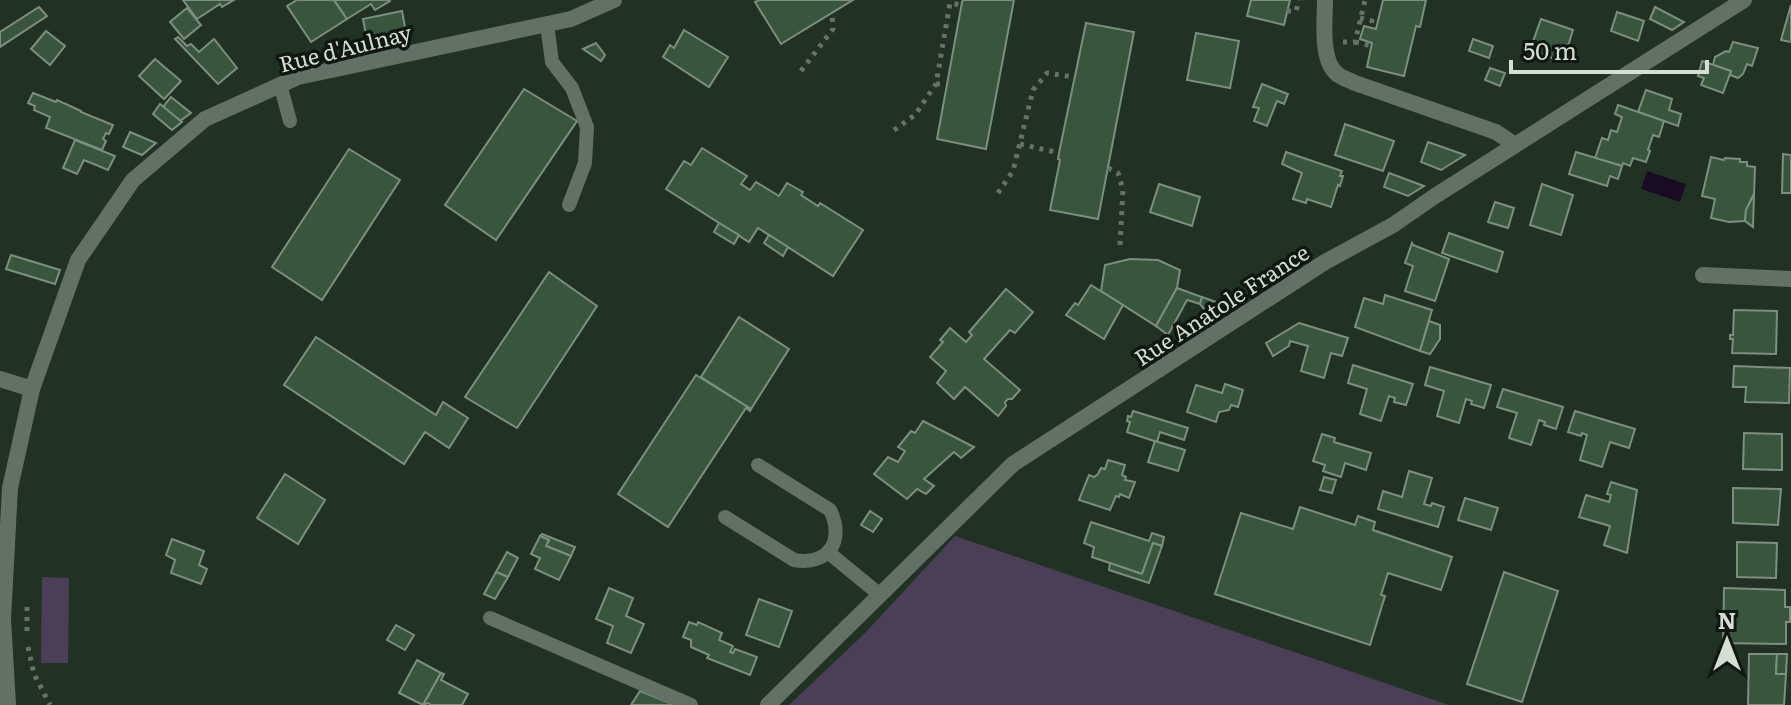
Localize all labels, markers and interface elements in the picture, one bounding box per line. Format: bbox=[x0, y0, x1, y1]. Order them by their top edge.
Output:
street label: Rue d'Aulnay bbox=[275, 14, 415, 79]
scale bar bbox=[1511, 24, 1707, 74]
text: 50 m bbox=[1523, 32, 1577, 67]
street label: Rue Anatole France bbox=[1127, 235, 1315, 373]
north arrow bbox=[1687, 601, 1767, 681]
text: N bbox=[1718, 603, 1736, 636]

